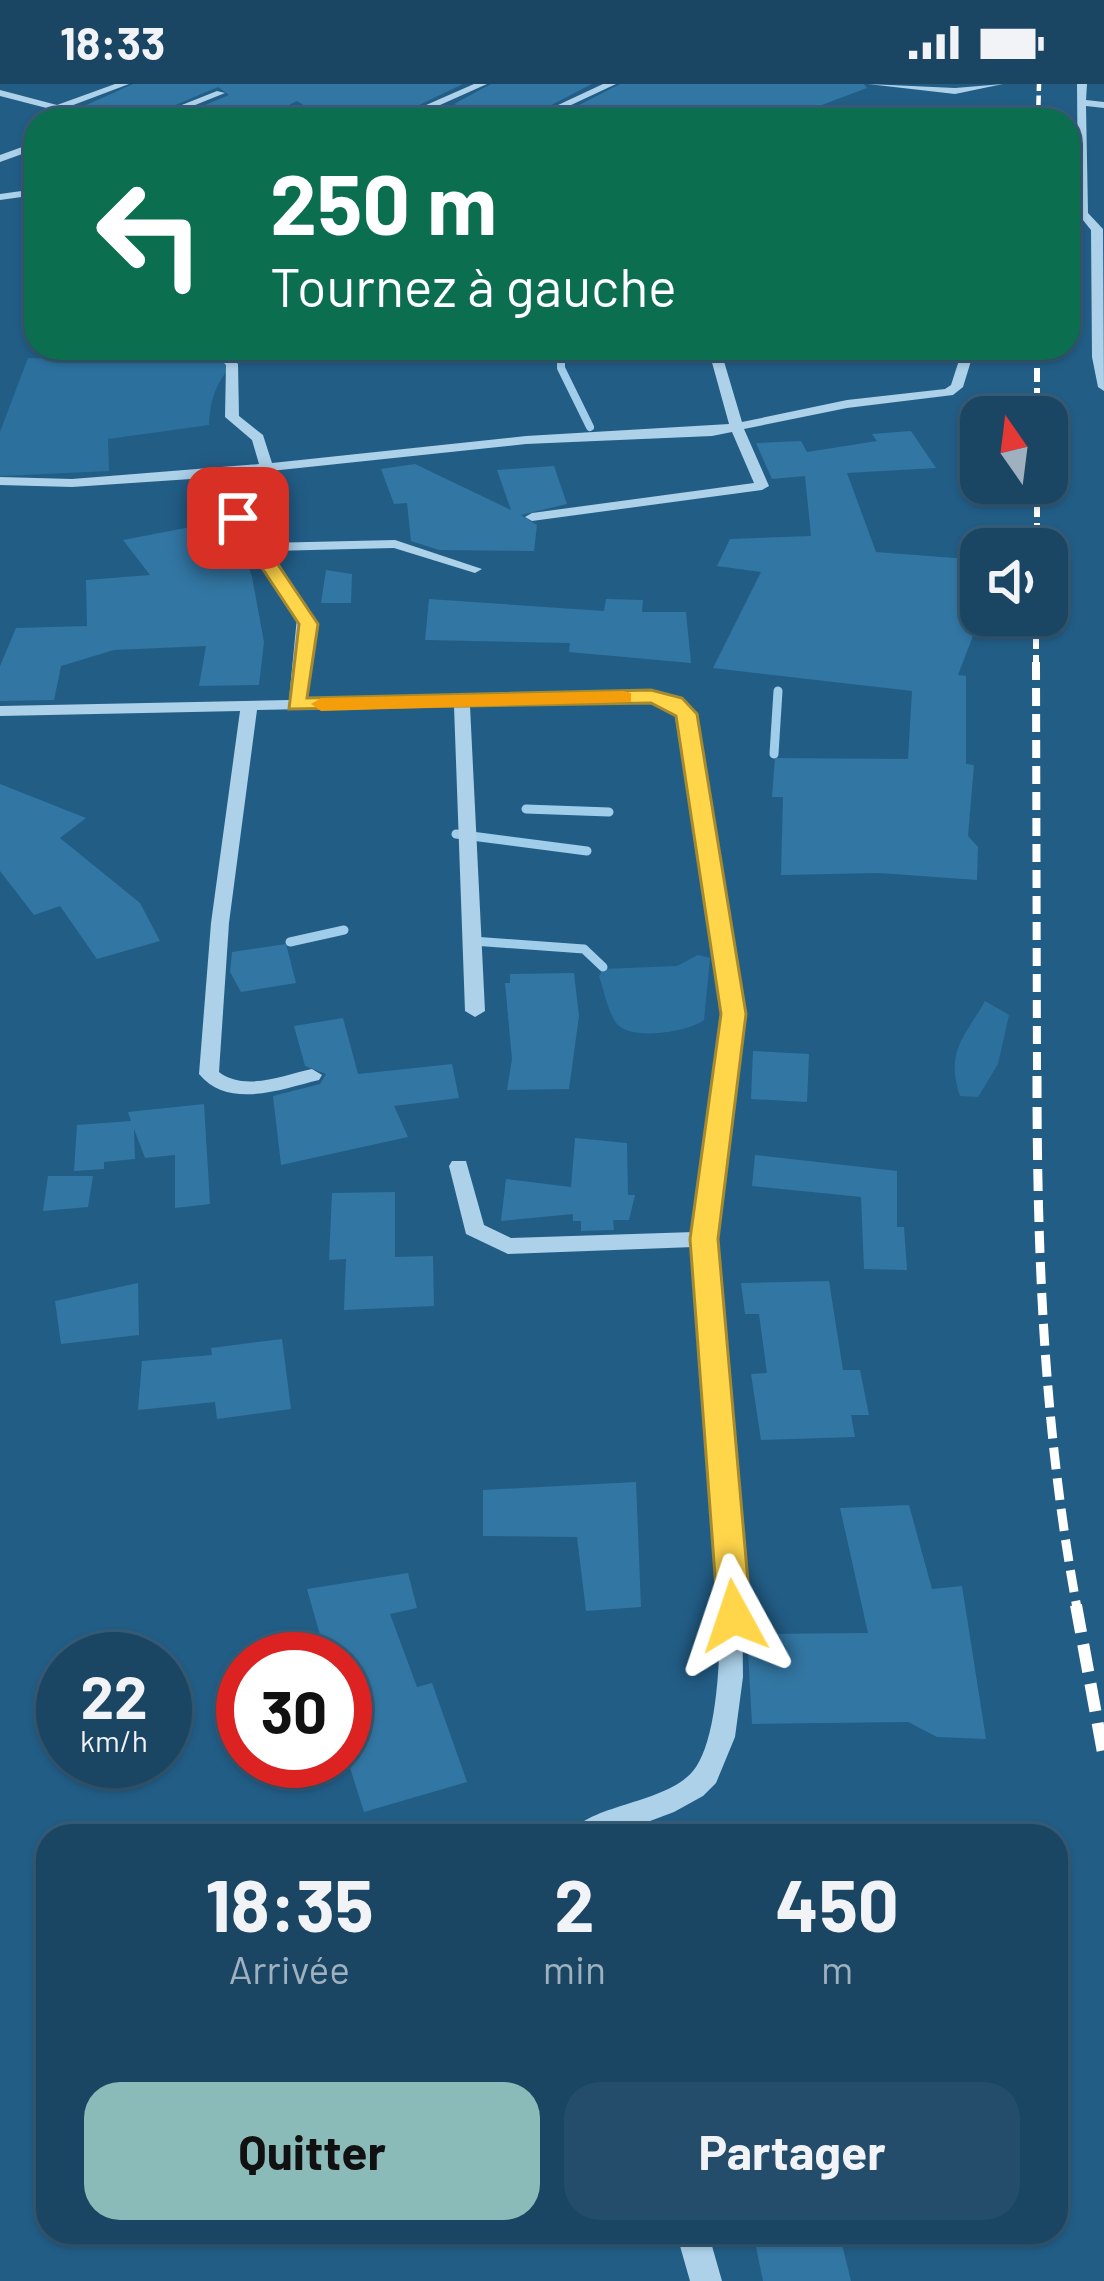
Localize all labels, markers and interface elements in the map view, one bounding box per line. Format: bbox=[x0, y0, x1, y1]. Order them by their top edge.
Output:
text: 18:33 bbox=[60, 15, 165, 69]
text: 250 m bbox=[270, 151, 497, 252]
icon: left bbox=[72, 156, 228, 312]
text: Tournez à gauche bbox=[270, 253, 677, 318]
north arrow bbox=[960, 396, 1068, 504]
map controls bbox=[960, 396, 1068, 636]
pin bbox=[187, 467, 289, 569]
icon: arrive bbox=[205, 485, 271, 551]
button: sound bbox=[960, 528, 1068, 636]
position arrow bbox=[671, 1553, 797, 1679]
speed limit sign: 30 bbox=[216, 1632, 372, 1788]
text: 22 bbox=[80, 1659, 148, 1731]
text: km/h bbox=[80, 1722, 148, 1758]
text: 18:35 bbox=[205, 1860, 374, 1946]
text: 2 bbox=[554, 1860, 595, 1946]
text: 450 bbox=[775, 1860, 899, 1946]
text: Arrivée bbox=[229, 1945, 350, 1992]
text: min bbox=[543, 1945, 606, 1992]
text: m bbox=[821, 1945, 853, 1992]
button: Quitter bbox=[84, 2082, 540, 2220]
button: Partager bbox=[564, 2082, 1020, 2220]

